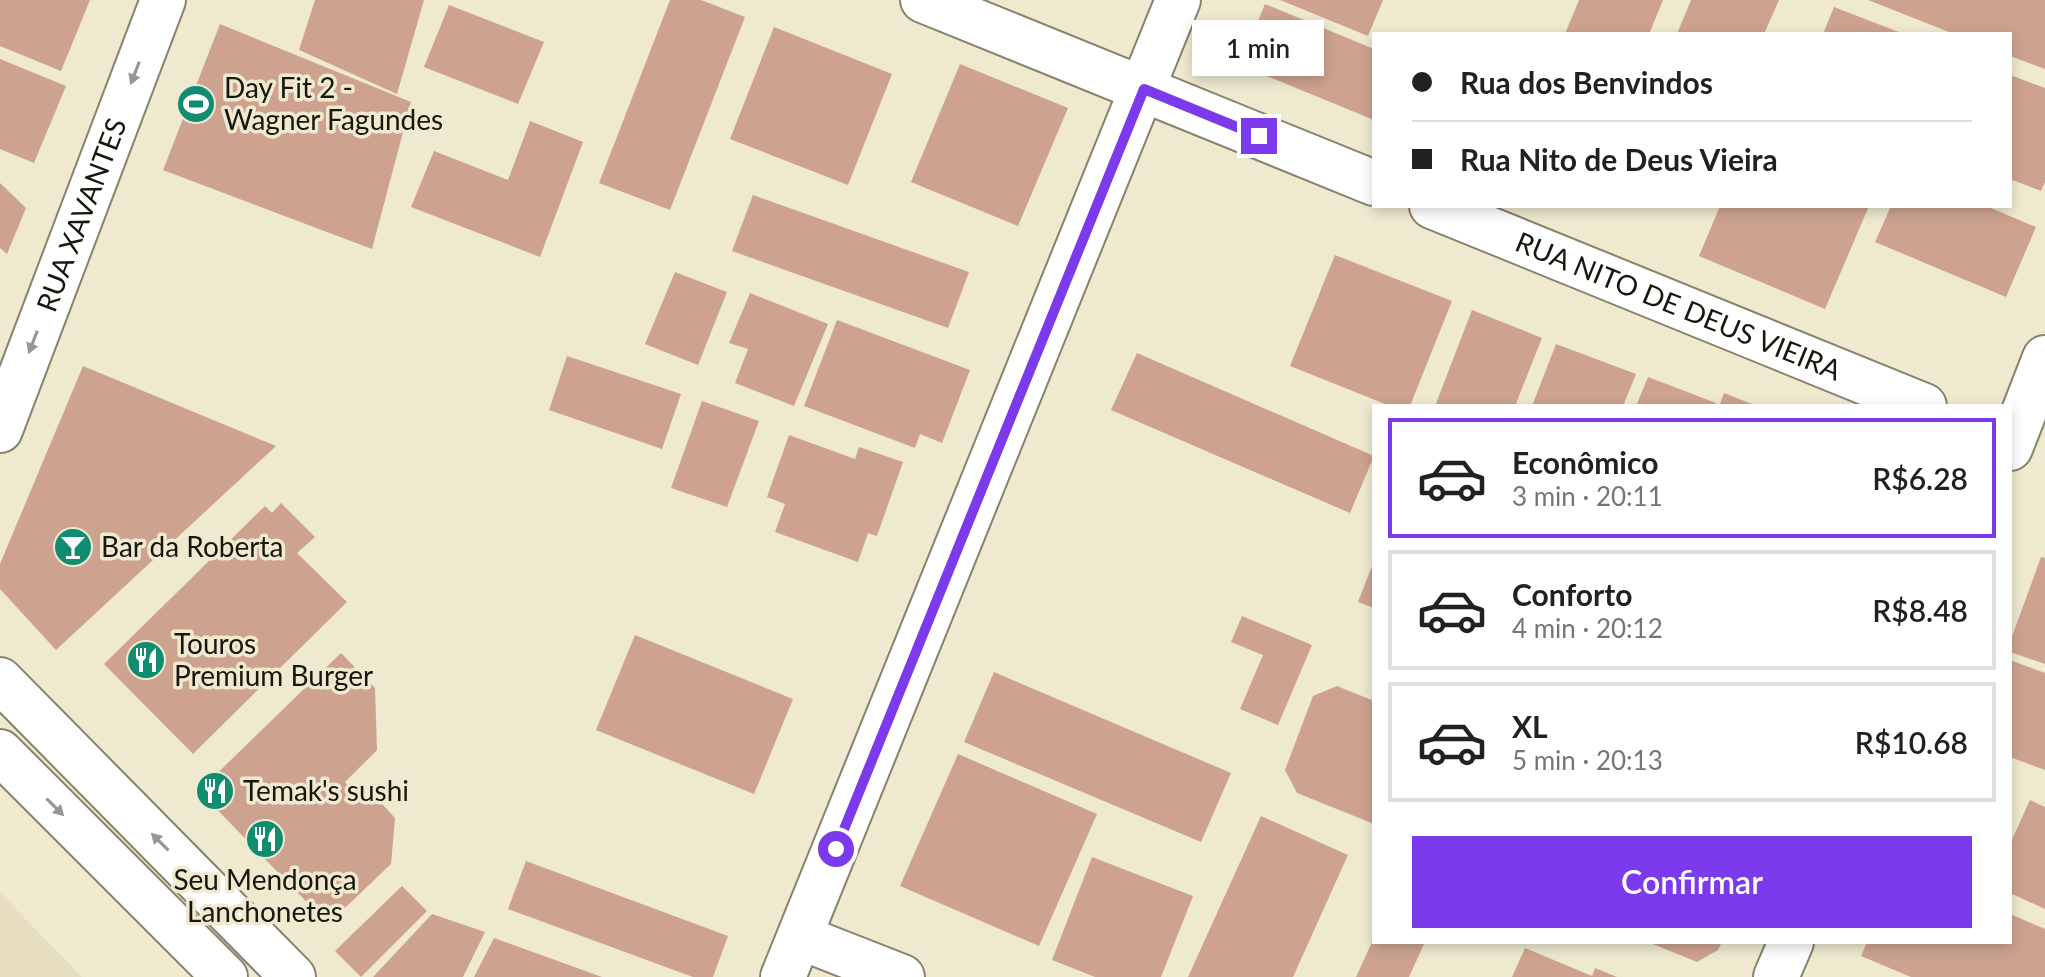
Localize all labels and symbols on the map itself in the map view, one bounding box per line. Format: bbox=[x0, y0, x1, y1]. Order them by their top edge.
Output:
callout: 1 min bbox=[1193, 20, 1325, 76]
one-way arrow bbox=[128, 61, 141, 85]
place label: Day Fit 2 - Wagner Fagundes bbox=[224, 70, 443, 136]
sports icon: Day Fit 2 - Wagner Fagundes bbox=[175, 83, 217, 125]
street label: RUA XAVANTES bbox=[29, 113, 133, 316]
route end bbox=[1241, 118, 1277, 154]
street label: RUA NITO DE DEUS VIEIRA bbox=[1511, 224, 1847, 387]
one-way arrow bbox=[26, 330, 39, 354]
bar icon: Bar da Roberta bbox=[52, 526, 94, 568]
place label: Bar da Roberta bbox=[101, 529, 283, 563]
place label: Touros Premium Burger bbox=[174, 626, 373, 692]
restaurant icon: Touros Premium Burger bbox=[125, 639, 167, 681]
restaurant icon: Temak's sushi bbox=[194, 770, 236, 812]
place label: Temak's sushi bbox=[243, 773, 409, 807]
one-way arrow bbox=[45, 797, 64, 816]
restaurant icon: Seu Mendonça Lanchonetes bbox=[244, 818, 286, 860]
route start bbox=[818, 831, 854, 867]
one-way arrow bbox=[151, 833, 170, 852]
place label: Seu Mendonça Lanchonetes bbox=[173, 862, 357, 928]

